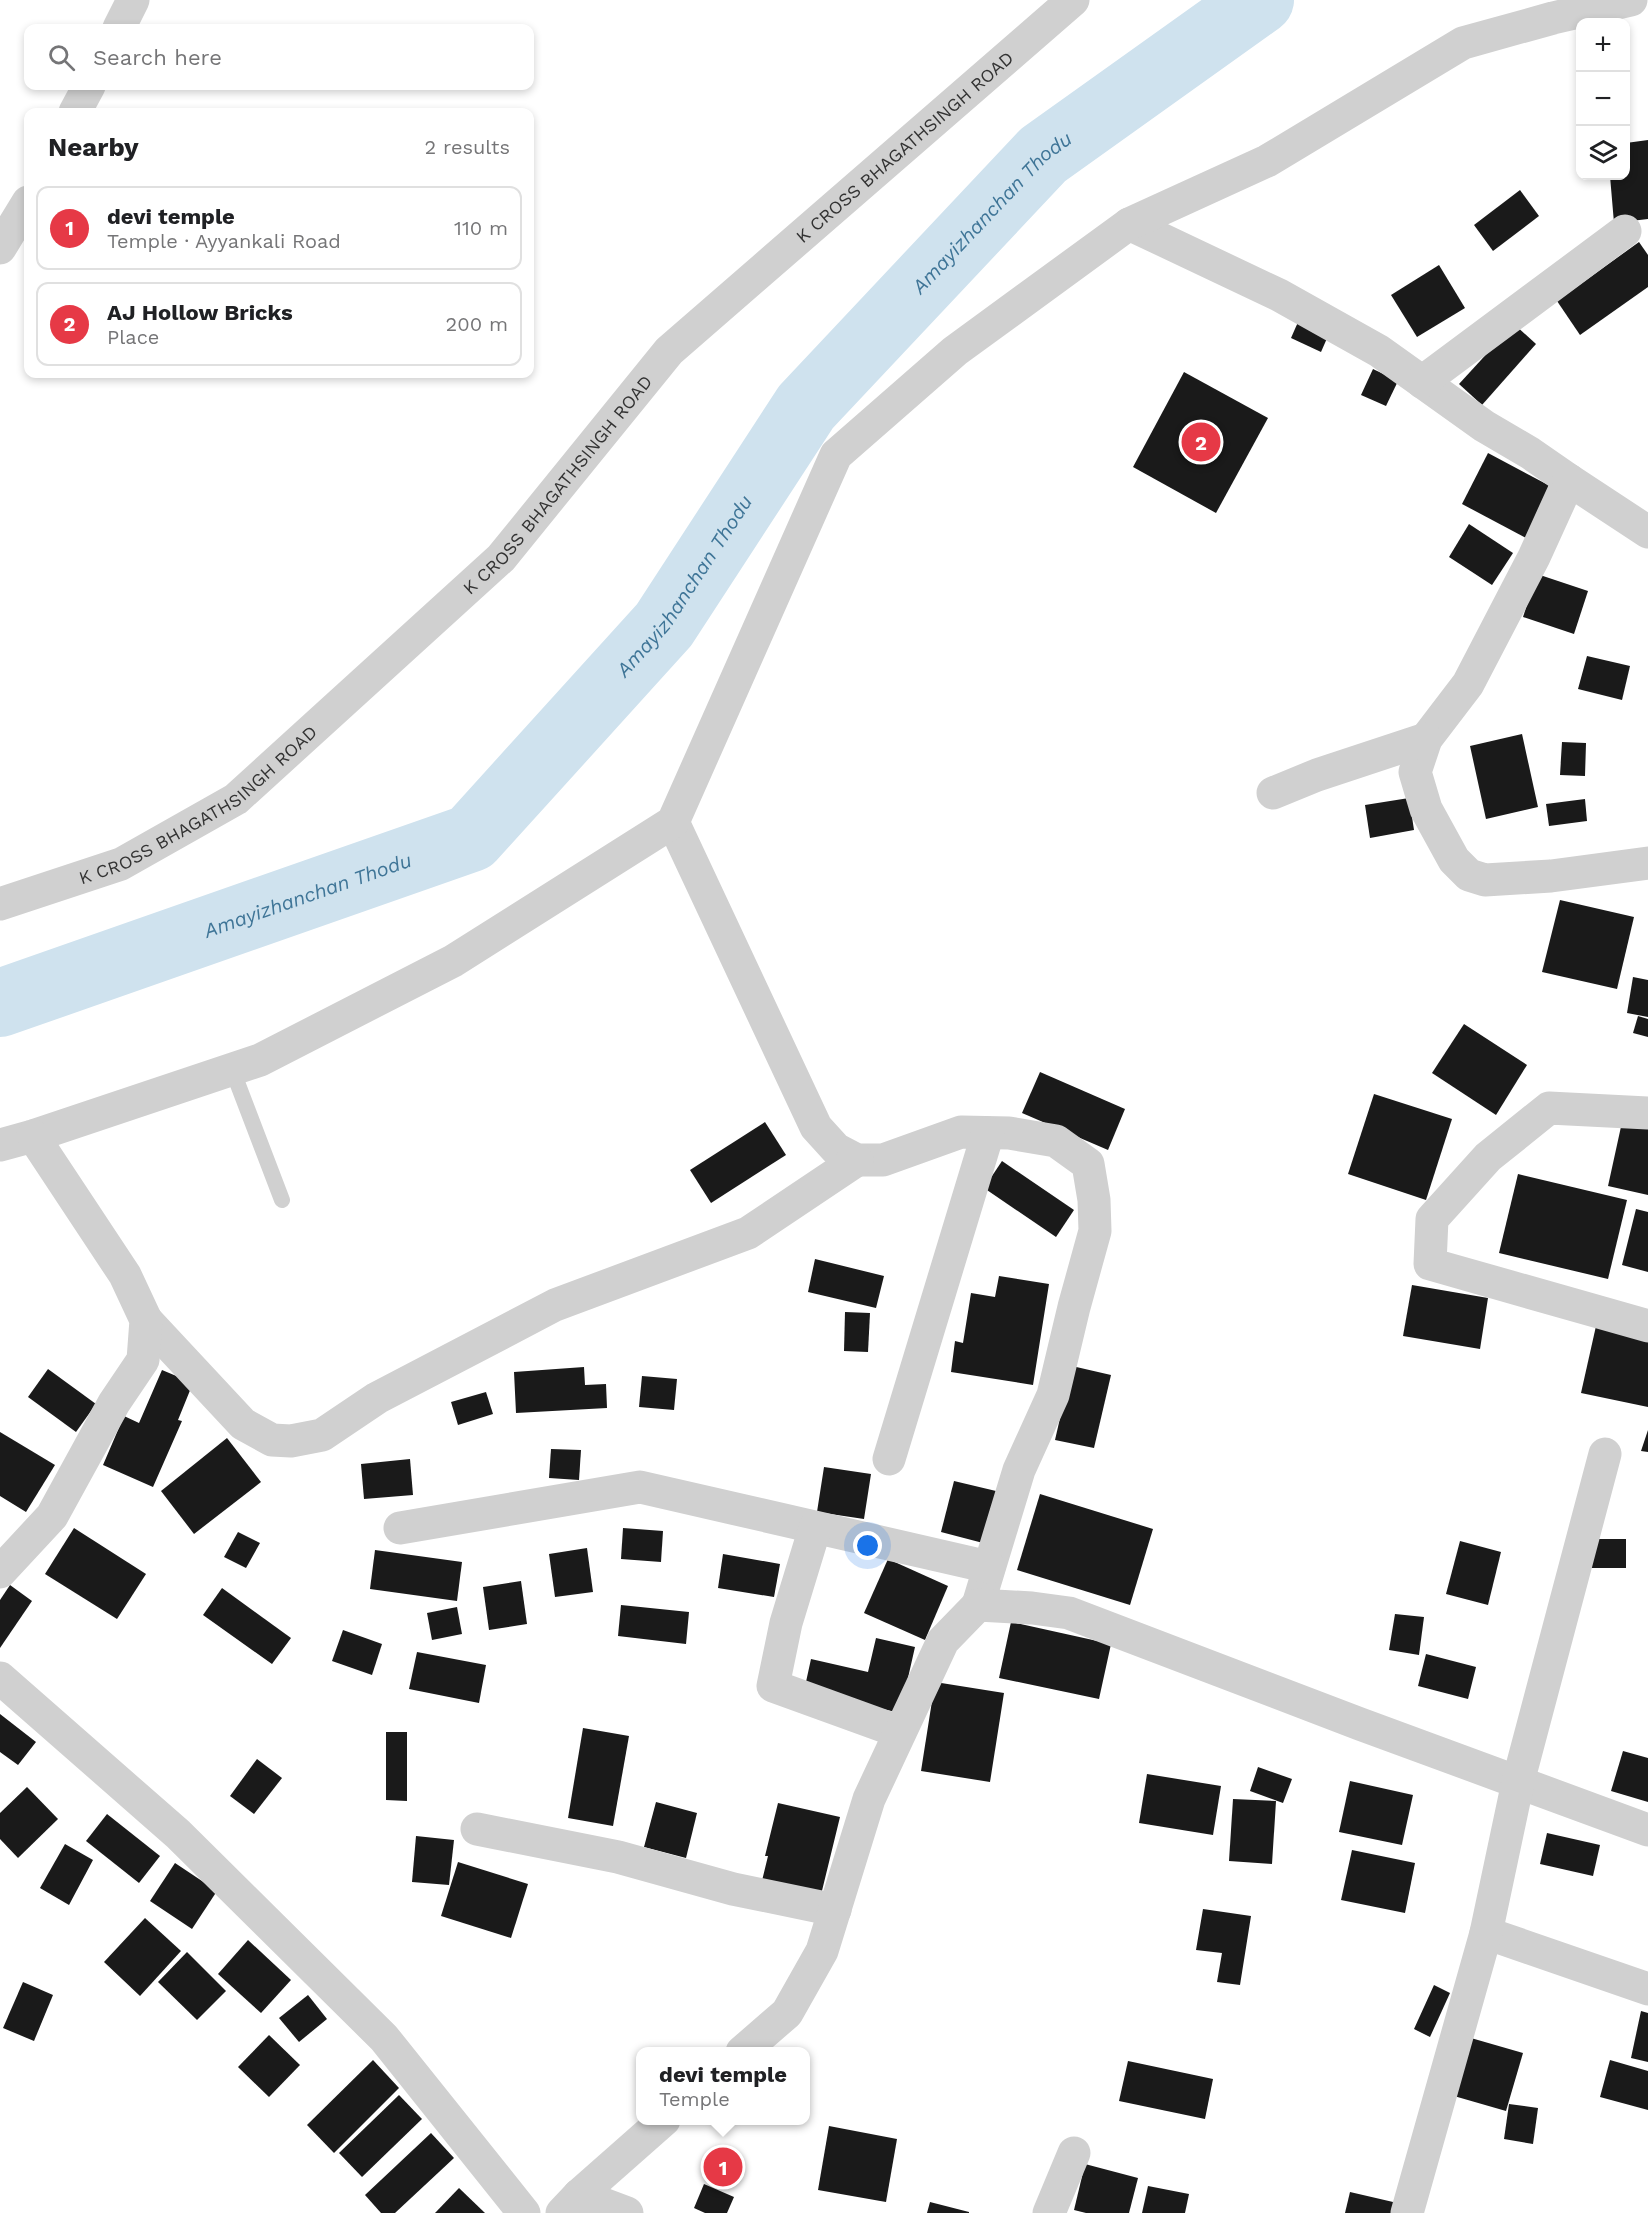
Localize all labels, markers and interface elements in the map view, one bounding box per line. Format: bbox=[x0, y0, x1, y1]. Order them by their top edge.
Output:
map controls bbox=[1576, 18, 1630, 180]
button: + bbox=[1576, 18, 1630, 72]
search box bbox=[24, 24, 534, 90]
icon: search bbox=[45, 41, 78, 74]
text: Search here bbox=[93, 45, 222, 70]
street label: K CROSS BHAGATHSINGH ROAD bbox=[791, 47, 1017, 247]
button: − bbox=[1576, 72, 1630, 126]
water label: Amayizhanchan Thodu bbox=[906, 126, 1076, 299]
button: layers bbox=[1576, 126, 1630, 180]
text: Nearby bbox=[48, 132, 139, 162]
text: 2 results bbox=[425, 135, 510, 159]
text: devi temple bbox=[107, 204, 235, 229]
text: 1 bbox=[65, 216, 74, 240]
text: 110 m bbox=[454, 216, 508, 240]
text: Temple · Ayyankali Road bbox=[107, 229, 341, 253]
text: AJ Hollow Bricks bbox=[107, 300, 293, 325]
text: 2 bbox=[64, 312, 75, 336]
text: 200 m bbox=[446, 312, 508, 336]
text: Place bbox=[107, 325, 159, 349]
street label: K CROSS BHAGATHSINGH ROAD bbox=[458, 371, 656, 598]
pin: 2 bbox=[1182, 420, 1220, 464]
water label: Amayizhanchan Thodu bbox=[610, 491, 757, 682]
street label: K CROSS BHAGATHSINGH ROAD bbox=[76, 721, 321, 888]
water label: Amayizhanchan Thodu bbox=[200, 848, 415, 943]
your location bbox=[853, 1531, 882, 1560]
popup bbox=[636, 2047, 810, 2125]
text: devi temple bbox=[659, 2062, 787, 2087]
text: Temple bbox=[659, 2087, 730, 2111]
pin: 1 bbox=[704, 2144, 742, 2190]

